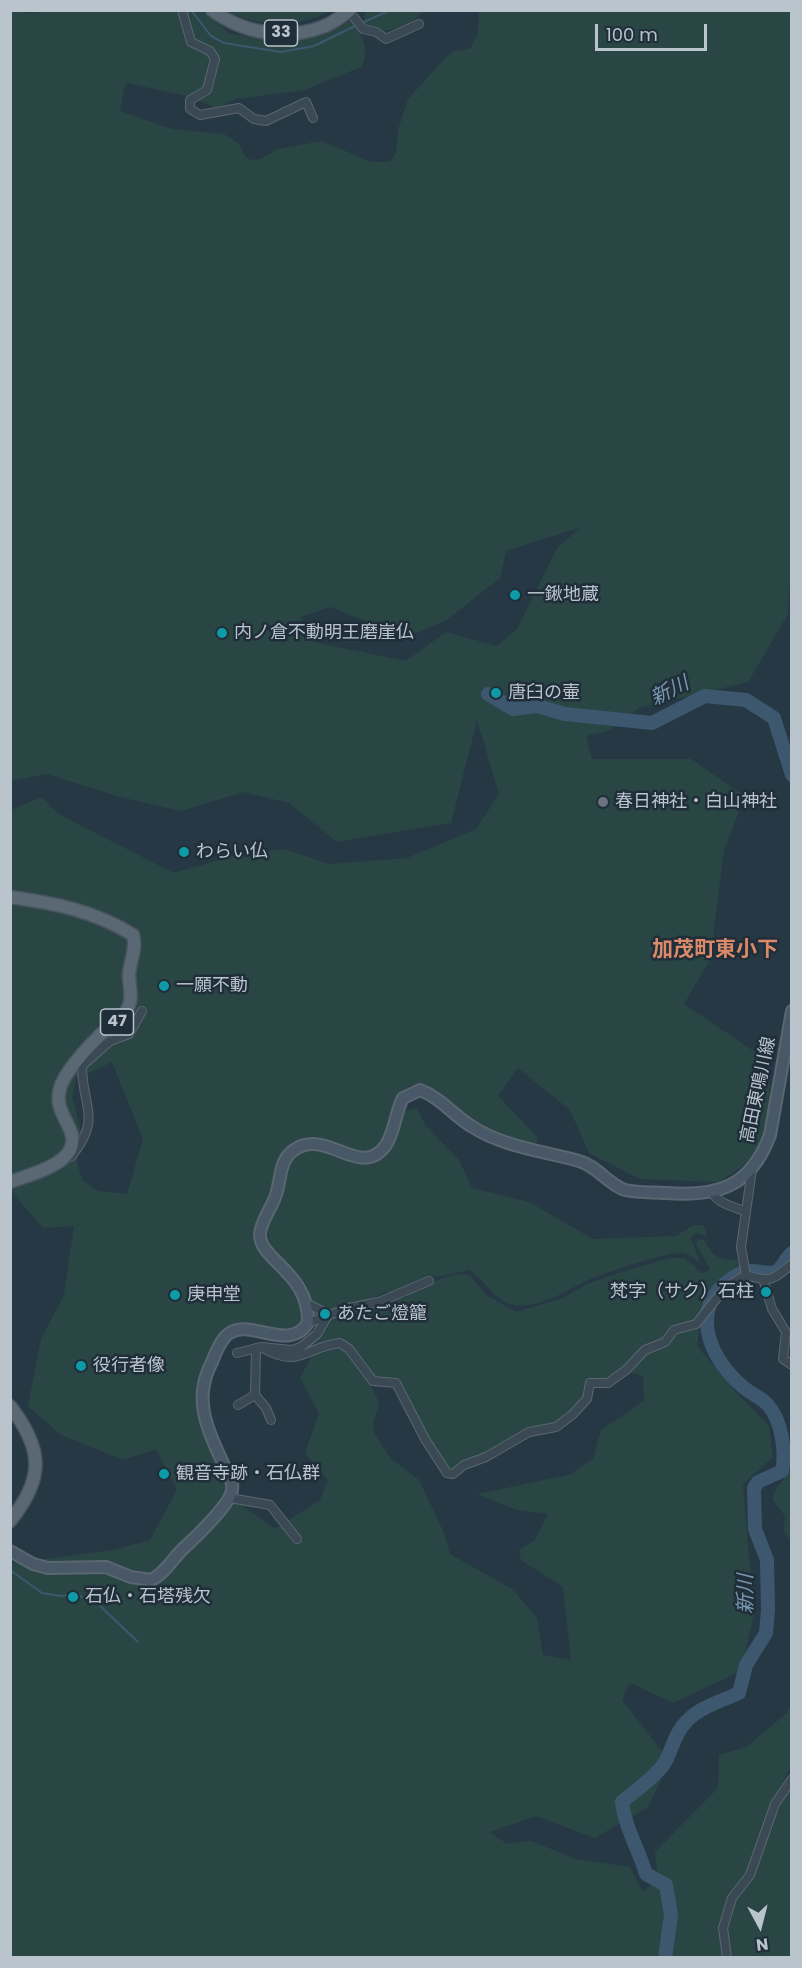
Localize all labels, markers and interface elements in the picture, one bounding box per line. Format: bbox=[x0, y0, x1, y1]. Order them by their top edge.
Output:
scale bar bbox=[598, 12, 710, 50]
road number: 33 bbox=[264, 20, 298, 46]
text: 100 m bbox=[606, 22, 658, 47]
place label: 一鍬地蔵 bbox=[527, 584, 599, 606]
marker: 一鍬地蔵 bbox=[508, 588, 522, 602]
place label: 内ノ倉不動明王磨崖仏 bbox=[234, 622, 414, 644]
marker: 内ノ倉不動明王磨崖仏 bbox=[215, 626, 229, 640]
water label: 新川 bbox=[647, 672, 693, 712]
place label: 唐臼の壷 bbox=[508, 682, 580, 704]
marker: 唐臼の壷 bbox=[489, 686, 503, 700]
place label: 春日神社・白山神社 bbox=[615, 791, 777, 813]
marker: 春日神社・白山神社 bbox=[596, 795, 610, 809]
place label: わらい仏 bbox=[196, 841, 268, 863]
marker: わらい仏 bbox=[177, 845, 191, 859]
district label: 加茂町東小下 bbox=[652, 938, 778, 964]
place label: 一願不動 bbox=[176, 975, 248, 997]
marker: 一願不動 bbox=[157, 979, 171, 993]
road number: 47 bbox=[100, 1009, 134, 1035]
street label: 高田東鳴川線 bbox=[737, 1035, 781, 1145]
place label: 梵字（サク）石柱 bbox=[610, 1281, 754, 1303]
place label: 庚申堂 bbox=[187, 1284, 241, 1306]
marker: 梵字（サク）石柱 bbox=[759, 1285, 773, 1299]
marker: 庚申堂 bbox=[168, 1288, 182, 1302]
place label: あたご燈籠 bbox=[337, 1303, 427, 1325]
marker: あたご燈籠 bbox=[318, 1307, 332, 1321]
place label: 役行者像 bbox=[93, 1355, 165, 1377]
marker: 役行者像 bbox=[74, 1359, 88, 1373]
place label: 観音寺跡・石仏群 bbox=[176, 1463, 320, 1485]
marker: 観音寺跡・石仏群 bbox=[157, 1467, 171, 1481]
water label: 新川 bbox=[735, 1574, 759, 1614]
place label: 石仏・石塔残欠 bbox=[85, 1586, 211, 1608]
marker: 石仏・石塔残欠 bbox=[66, 1590, 80, 1604]
north arrow bbox=[730, 1896, 790, 1956]
text: N bbox=[755, 1932, 770, 1957]

